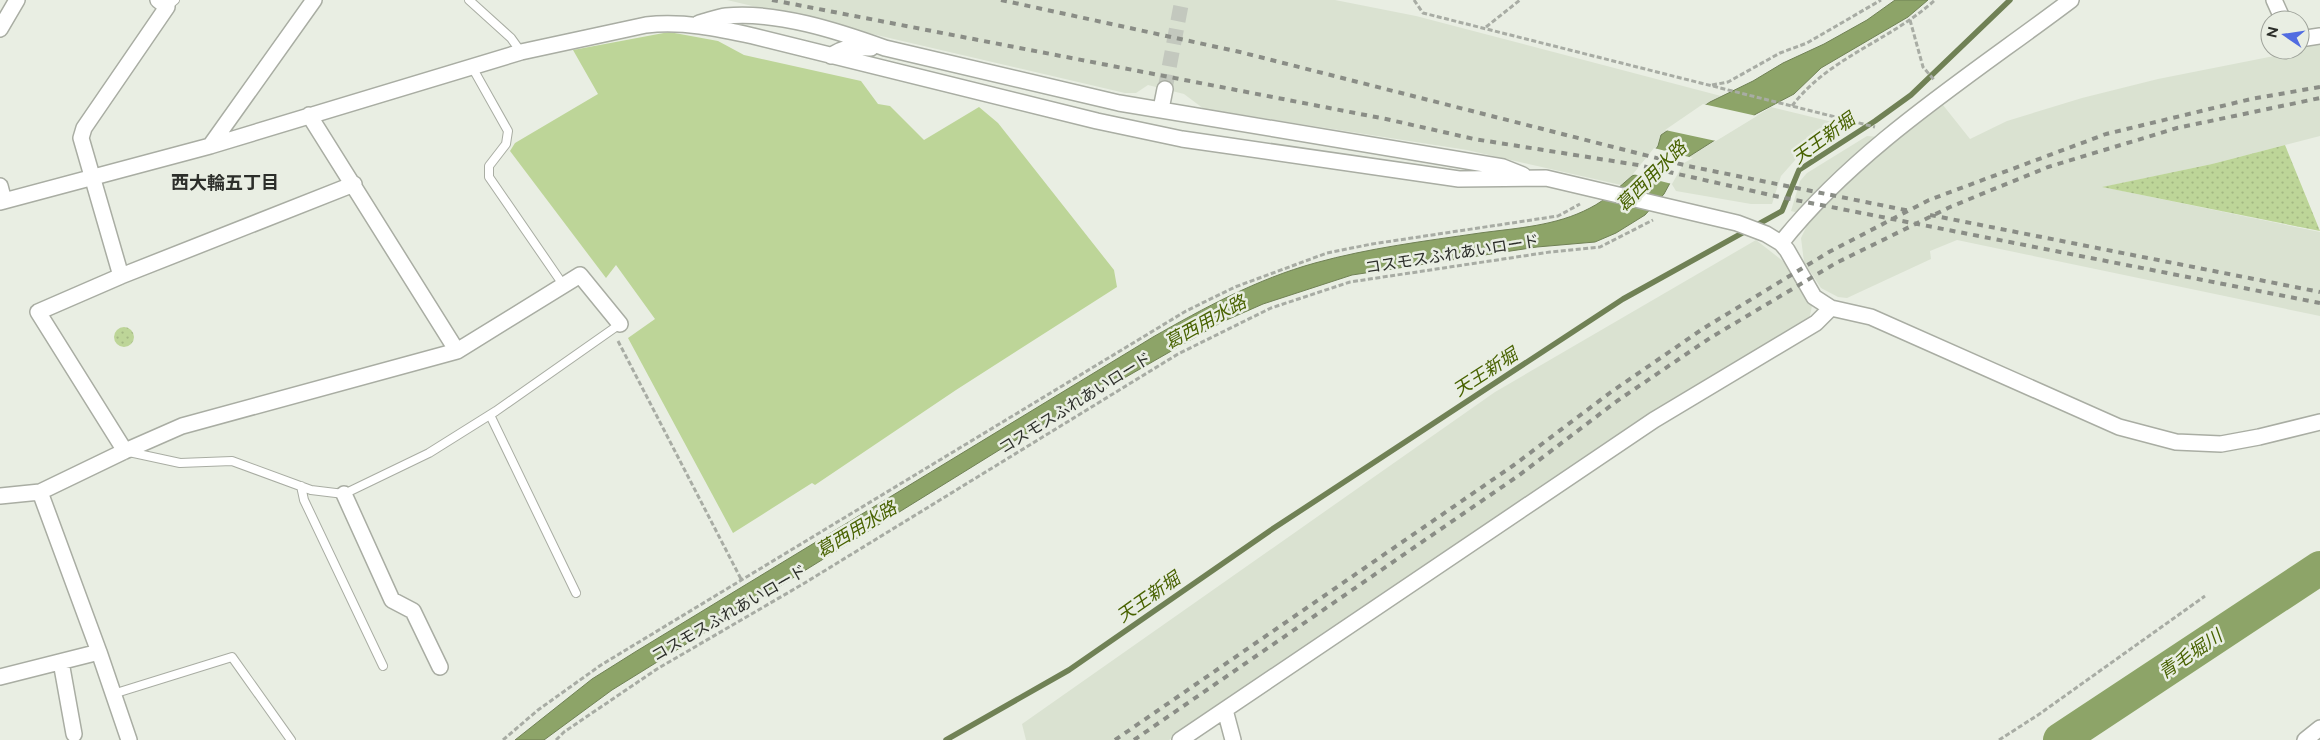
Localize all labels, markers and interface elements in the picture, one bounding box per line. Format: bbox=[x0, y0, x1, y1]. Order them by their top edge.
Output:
north arrow bbox=[2260, 10, 2310, 60]
text: N bbox=[2263, 25, 2281, 39]
water label: 天王新堀 bbox=[1788, 107, 1861, 168]
water label: 葛西用水路 bbox=[1612, 135, 1692, 215]
district label: 西大輪五丁目 bbox=[171, 172, 279, 193]
street label: コスモスふれあいロード bbox=[1364, 231, 1540, 277]
water label: 葛西用水路 bbox=[1161, 290, 1251, 353]
water label: 天王新堀 bbox=[1449, 342, 1523, 400]
street label: コスモスふれあいロード bbox=[995, 348, 1155, 458]
water label: 葛西用水路 bbox=[812, 496, 902, 561]
street label: コスモスふれあいロード bbox=[648, 561, 810, 665]
water label: 天王新堀 bbox=[1112, 566, 1186, 626]
water label: 青毛堀川 bbox=[2154, 624, 2227, 683]

